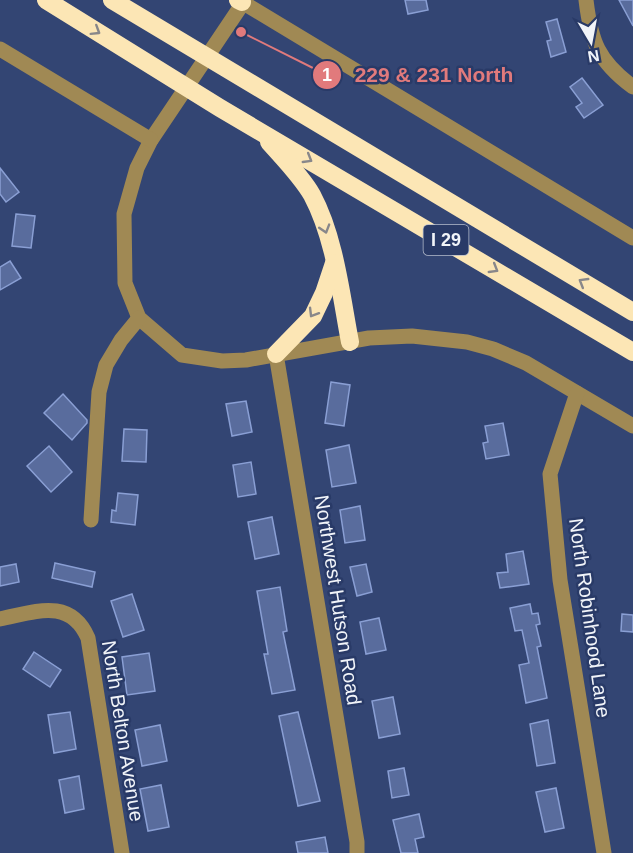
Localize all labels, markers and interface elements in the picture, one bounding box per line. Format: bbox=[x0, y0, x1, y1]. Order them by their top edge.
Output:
north arrow bbox=[561, 12, 621, 72]
one-way arrow bbox=[90, 23, 100, 35]
text: N bbox=[586, 47, 601, 66]
callout: 229 & 231 North bbox=[312, 55, 525, 94]
text: 229 & 231 North bbox=[355, 63, 513, 86]
text: 1 bbox=[322, 65, 332, 85]
one-way arrow bbox=[302, 151, 312, 163]
one-way arrow bbox=[318, 223, 330, 234]
road number: I 29 bbox=[424, 225, 468, 255]
one-way arrow bbox=[488, 262, 498, 273]
one-way arrow bbox=[579, 278, 589, 290]
one-way arrow bbox=[309, 307, 321, 317]
street label: Northwest Hutson Road bbox=[311, 493, 365, 707]
street label: North Robinhood Lane bbox=[565, 517, 615, 719]
street label: North Belton Avenue bbox=[98, 639, 148, 823]

